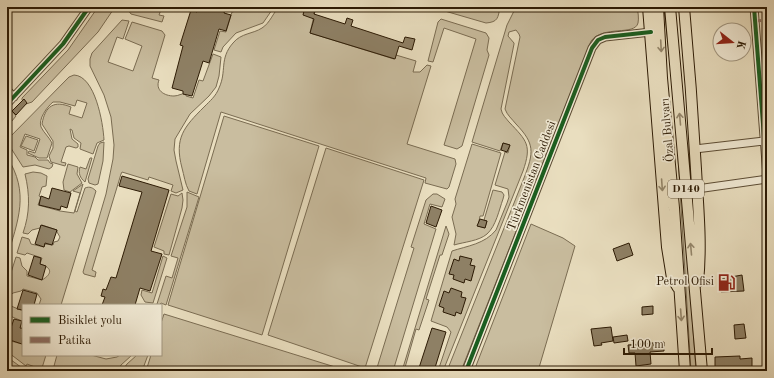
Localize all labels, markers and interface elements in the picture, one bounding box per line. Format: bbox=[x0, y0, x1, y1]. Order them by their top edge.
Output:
north arrow bbox=[712, 22, 752, 62]
one-way arrow bbox=[657, 39, 664, 52]
text: K bbox=[733, 39, 747, 51]
street label: Özal Bulvarı bbox=[655, 97, 677, 163]
one-way arrow bbox=[676, 113, 684, 126]
street label: Türkmenistan Caddesi bbox=[506, 119, 558, 233]
one-way arrow bbox=[659, 178, 666, 191]
road number: D140 bbox=[668, 180, 704, 198]
one-way arrow bbox=[687, 243, 694, 256]
fuel station icon: Petrol Ofisi bbox=[717, 272, 737, 292]
place label: Petrol Ofisi bbox=[656, 276, 714, 288]
legend bbox=[22, 304, 162, 356]
one-way arrow bbox=[677, 308, 684, 321]
text: Bisiklet yolu bbox=[58, 315, 123, 327]
scale bar bbox=[624, 330, 712, 356]
text: Patika bbox=[58, 335, 91, 347]
text: 100 m bbox=[630, 339, 664, 351]

